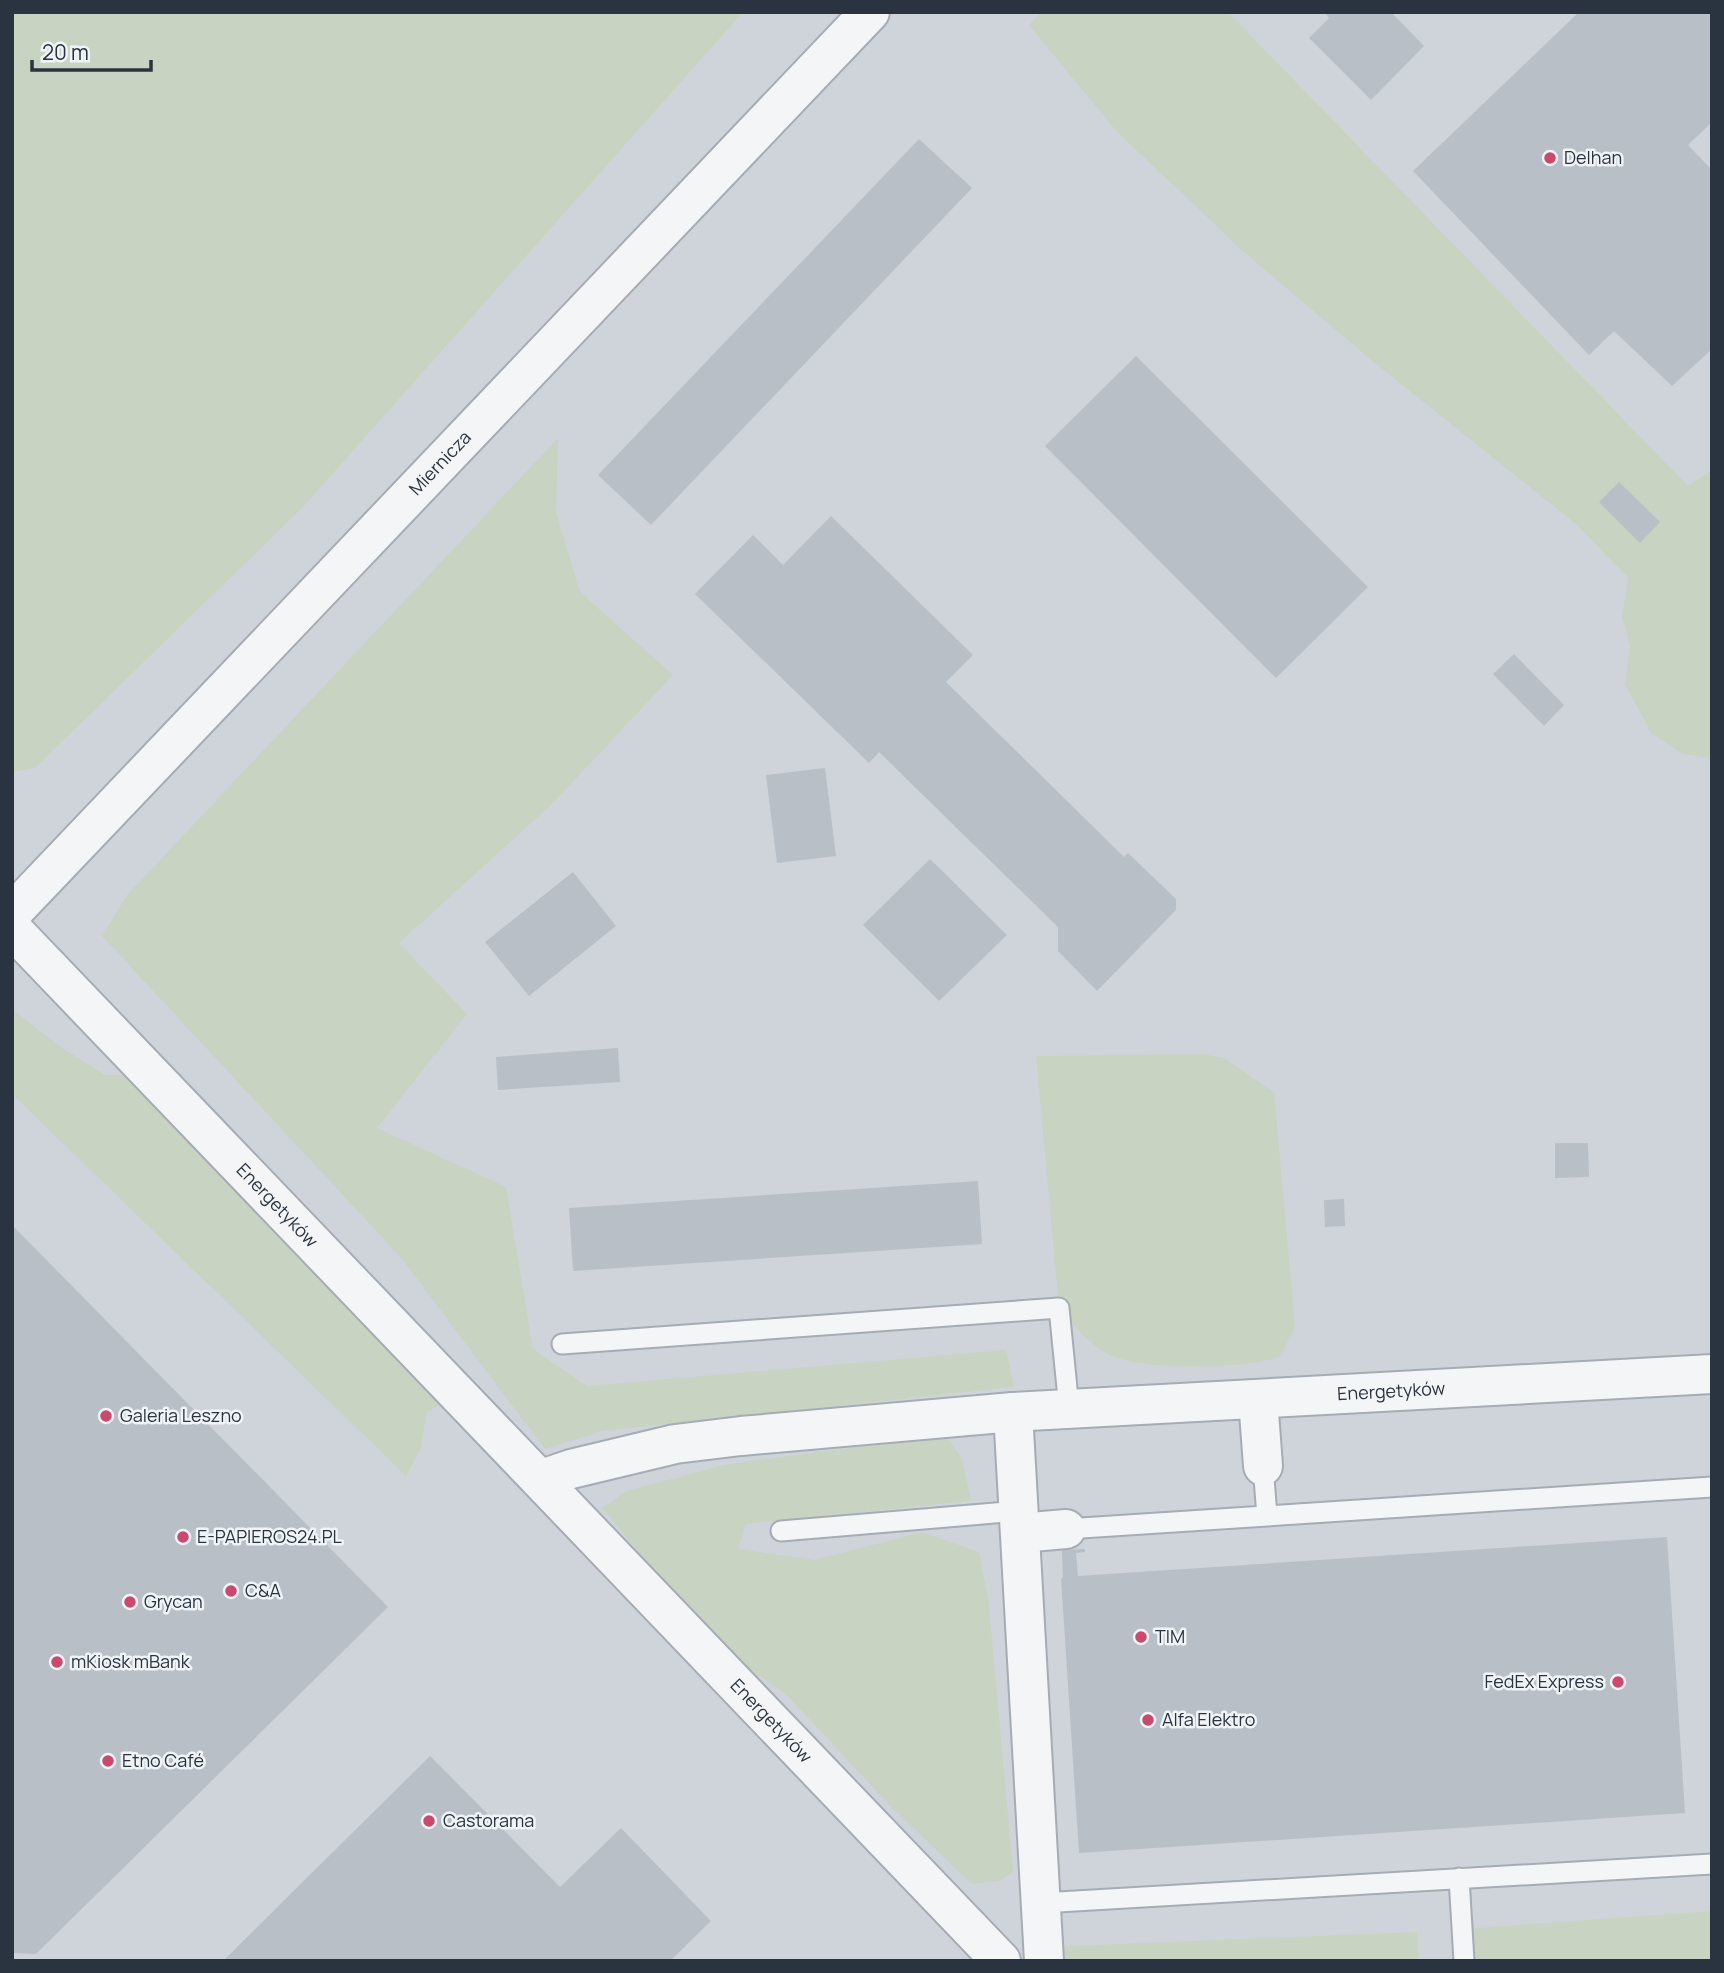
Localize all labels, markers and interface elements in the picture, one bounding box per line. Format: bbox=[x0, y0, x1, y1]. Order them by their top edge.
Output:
scale bar bbox=[32, 28, 150, 72]
text: 20 m bbox=[42, 38, 89, 66]
place label: Delhan bbox=[1564, 145, 1622, 169]
marker: Delhan bbox=[1542, 150, 1558, 166]
street label: Miernicza bbox=[403, 425, 476, 500]
street label: Energetyków bbox=[232, 1158, 324, 1252]
street label: Energetyków bbox=[1337, 1376, 1446, 1405]
place label: Galeria Leszno bbox=[120, 1403, 242, 1427]
marker: Galeria Leszno bbox=[98, 1408, 114, 1424]
place label: E-PAPIEROS24.PL bbox=[197, 1524, 342, 1548]
marker: E-PAPIEROS24.PL bbox=[175, 1529, 191, 1545]
place label: C&A bbox=[245, 1578, 282, 1602]
marker: C&A bbox=[223, 1583, 239, 1599]
place label: Grycan bbox=[144, 1589, 203, 1613]
marker: Grycan bbox=[122, 1594, 138, 1610]
place label: TIM bbox=[1155, 1624, 1185, 1648]
marker: TIM bbox=[1133, 1629, 1149, 1645]
place label: mKiosk mBank bbox=[71, 1649, 191, 1673]
marker: mKiosk mBank bbox=[49, 1654, 65, 1670]
place label: FedEx Express bbox=[1485, 1669, 1604, 1693]
street label: Energetyków bbox=[726, 1673, 818, 1768]
marker: FedEx Express bbox=[1610, 1674, 1626, 1690]
place label: Alfa Elektro bbox=[1162, 1707, 1255, 1731]
marker: Alfa Elektro bbox=[1140, 1712, 1156, 1728]
place label: Etno Café bbox=[122, 1748, 204, 1772]
marker: Etno Café bbox=[100, 1753, 116, 1769]
place label: Castorama bbox=[443, 1808, 534, 1832]
marker: Castorama bbox=[421, 1813, 437, 1829]

